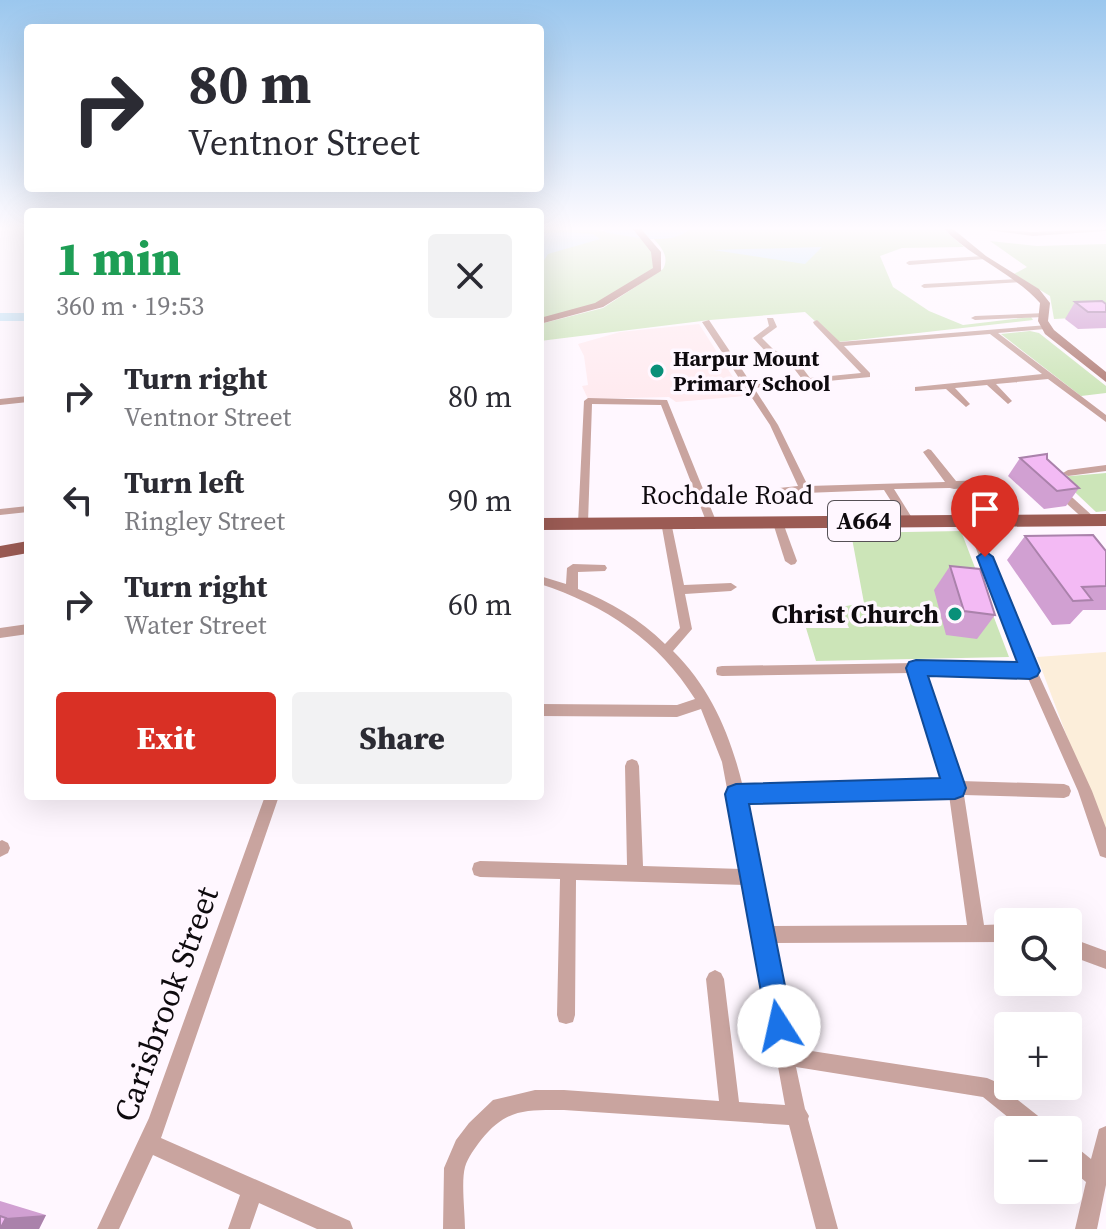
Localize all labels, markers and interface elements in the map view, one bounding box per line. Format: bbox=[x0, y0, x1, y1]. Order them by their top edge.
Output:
text: 80 m bbox=[188, 45, 311, 122]
icon: right bbox=[56, 56, 160, 160]
text: Ventnor Street bbox=[188, 118, 420, 167]
text: 1 min bbox=[56, 225, 181, 291]
button: close bbox=[428, 234, 512, 318]
text: 360 m · 19:53 bbox=[56, 288, 204, 324]
place label: Harpur Mount Primary School bbox=[673, 343, 830, 398]
text: Turn right bbox=[124, 358, 267, 399]
marker: Harpur Mount Primary School bbox=[648, 362, 666, 380]
icon: right bbox=[56, 374, 100, 418]
text: 80 m bbox=[448, 376, 512, 417]
text: Ventnor Street bbox=[124, 399, 291, 435]
text: Turn left bbox=[124, 462, 244, 503]
pin bbox=[951, 475, 1019, 557]
street label: Rochdale Road bbox=[641, 477, 814, 513]
icon: left bbox=[56, 478, 100, 522]
text: 90 m bbox=[448, 480, 512, 521]
icon: arrive bbox=[963, 487, 1007, 531]
road number: A664 bbox=[828, 501, 900, 541]
text: Ringley Street bbox=[124, 503, 285, 539]
text: Turn right bbox=[124, 566, 267, 607]
icon: right bbox=[56, 582, 100, 626]
text: 60 m bbox=[448, 584, 512, 625]
place label: Christ Church bbox=[772, 596, 939, 632]
marker: Christ Church bbox=[946, 605, 964, 623]
text: Water Street bbox=[124, 607, 266, 643]
button: Exit bbox=[56, 692, 276, 784]
button: Share bbox=[292, 692, 512, 784]
street label: Carisbrook Street bbox=[103, 880, 229, 1128]
map controls bbox=[994, 908, 1082, 1204]
button: search bbox=[994, 908, 1082, 996]
position arrow bbox=[737, 984, 821, 1068]
button: + bbox=[994, 1012, 1082, 1100]
button: − bbox=[994, 1116, 1082, 1204]

